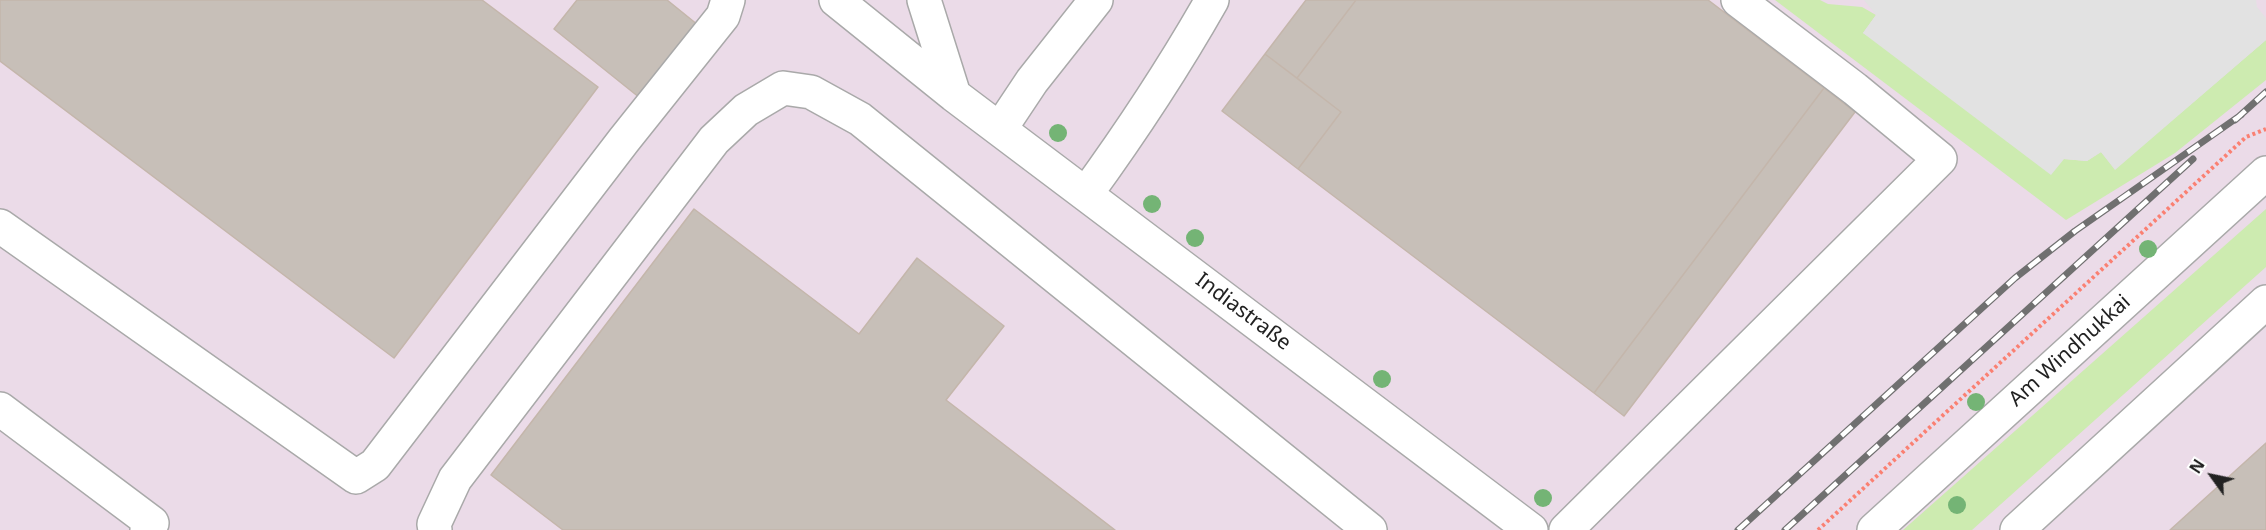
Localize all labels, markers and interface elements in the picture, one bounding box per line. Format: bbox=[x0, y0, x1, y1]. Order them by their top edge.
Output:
street label: Indiastraße bbox=[1190, 268, 1296, 356]
street label: Am Windhukkai bbox=[2004, 290, 2136, 412]
north arrow bbox=[2182, 446, 2242, 506]
text: N bbox=[2184, 455, 2210, 478]

